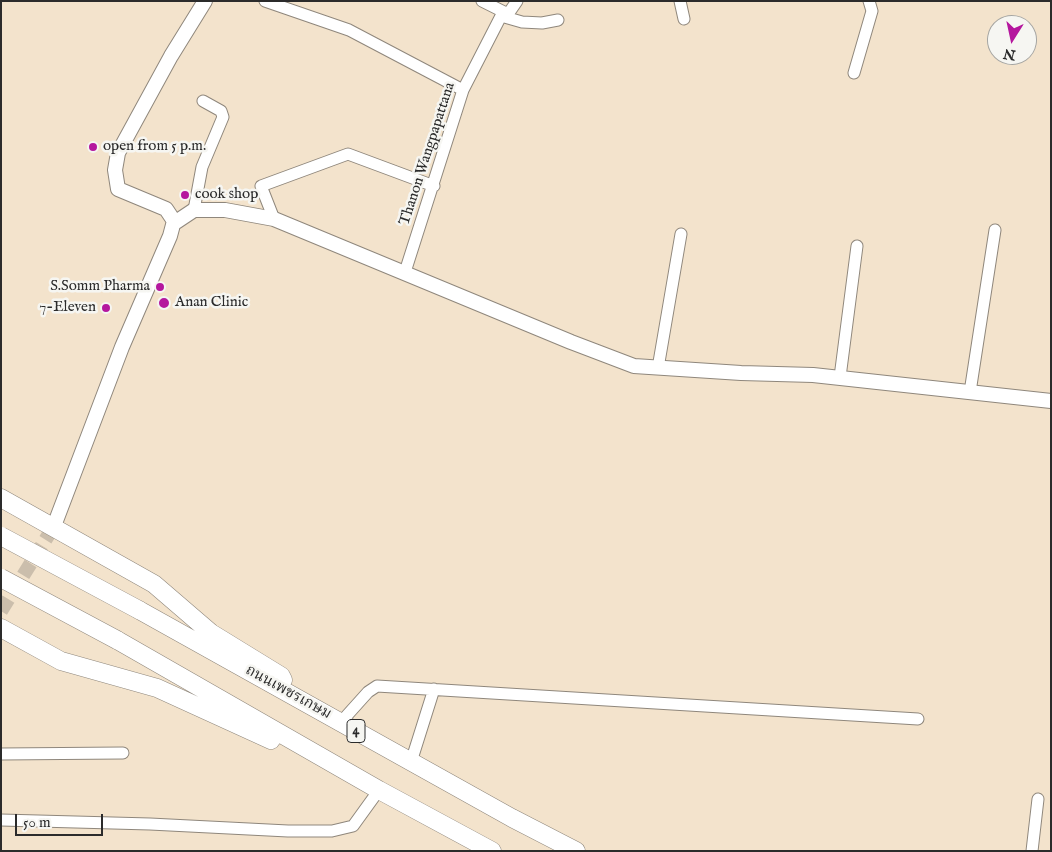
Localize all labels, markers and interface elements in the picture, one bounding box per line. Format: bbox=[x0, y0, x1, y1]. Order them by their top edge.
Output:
north arrow bbox=[987, 15, 1037, 65]
text: N bbox=[1002, 44, 1017, 64]
street label: Thanon Wangpapattana bbox=[396, 80, 460, 228]
place label: open from 5 p.m. bbox=[103, 138, 206, 156]
marker: open from 5 p.m. bbox=[87, 141, 99, 153]
place label: cook shop bbox=[195, 186, 258, 204]
marker: cook shop bbox=[179, 189, 191, 201]
place label: S.Somm Pharma bbox=[50, 278, 150, 296]
marker: S.Somm Pharma bbox=[154, 281, 166, 293]
place label: Anan Clinic bbox=[175, 294, 248, 312]
marker: Anan Clinic bbox=[157, 296, 171, 310]
place label: 7-Eleven bbox=[39, 299, 96, 317]
marker: 7-Eleven bbox=[100, 302, 112, 314]
street label: ถนนเพชรเกษม bbox=[242, 662, 334, 724]
road number: 4 bbox=[347, 719, 365, 742]
scale bar bbox=[18, 804, 105, 836]
text: 50 m bbox=[23, 813, 51, 832]

